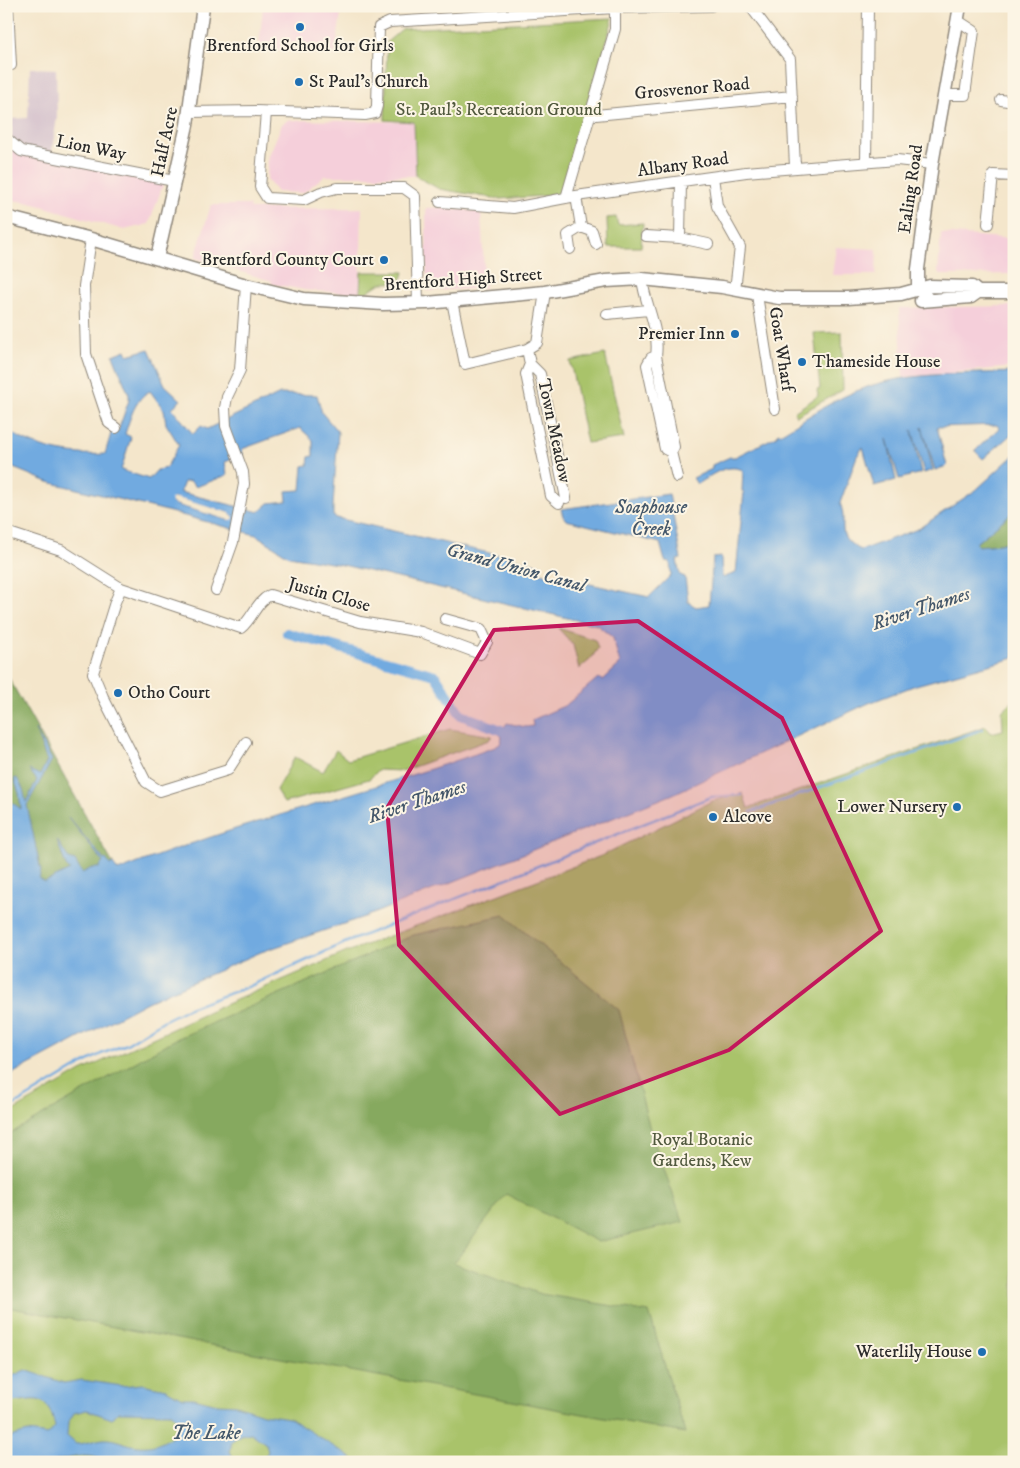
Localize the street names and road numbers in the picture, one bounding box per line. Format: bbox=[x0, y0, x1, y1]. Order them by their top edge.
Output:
street label: Grosvenor Road bbox=[634, 73, 750, 105]
street label: Half Acre bbox=[147, 105, 183, 179]
street label: Lion Way bbox=[54, 130, 128, 166]
street label: Ealing Road bbox=[894, 143, 928, 235]
street label: Albany Road bbox=[636, 148, 730, 182]
street label: Brentford High Street bbox=[383, 263, 543, 297]
street label: Goat Wharf bbox=[763, 305, 799, 396]
street label: Town Meadow bbox=[532, 377, 576, 485]
street label: Justin Close bbox=[283, 572, 373, 617]

